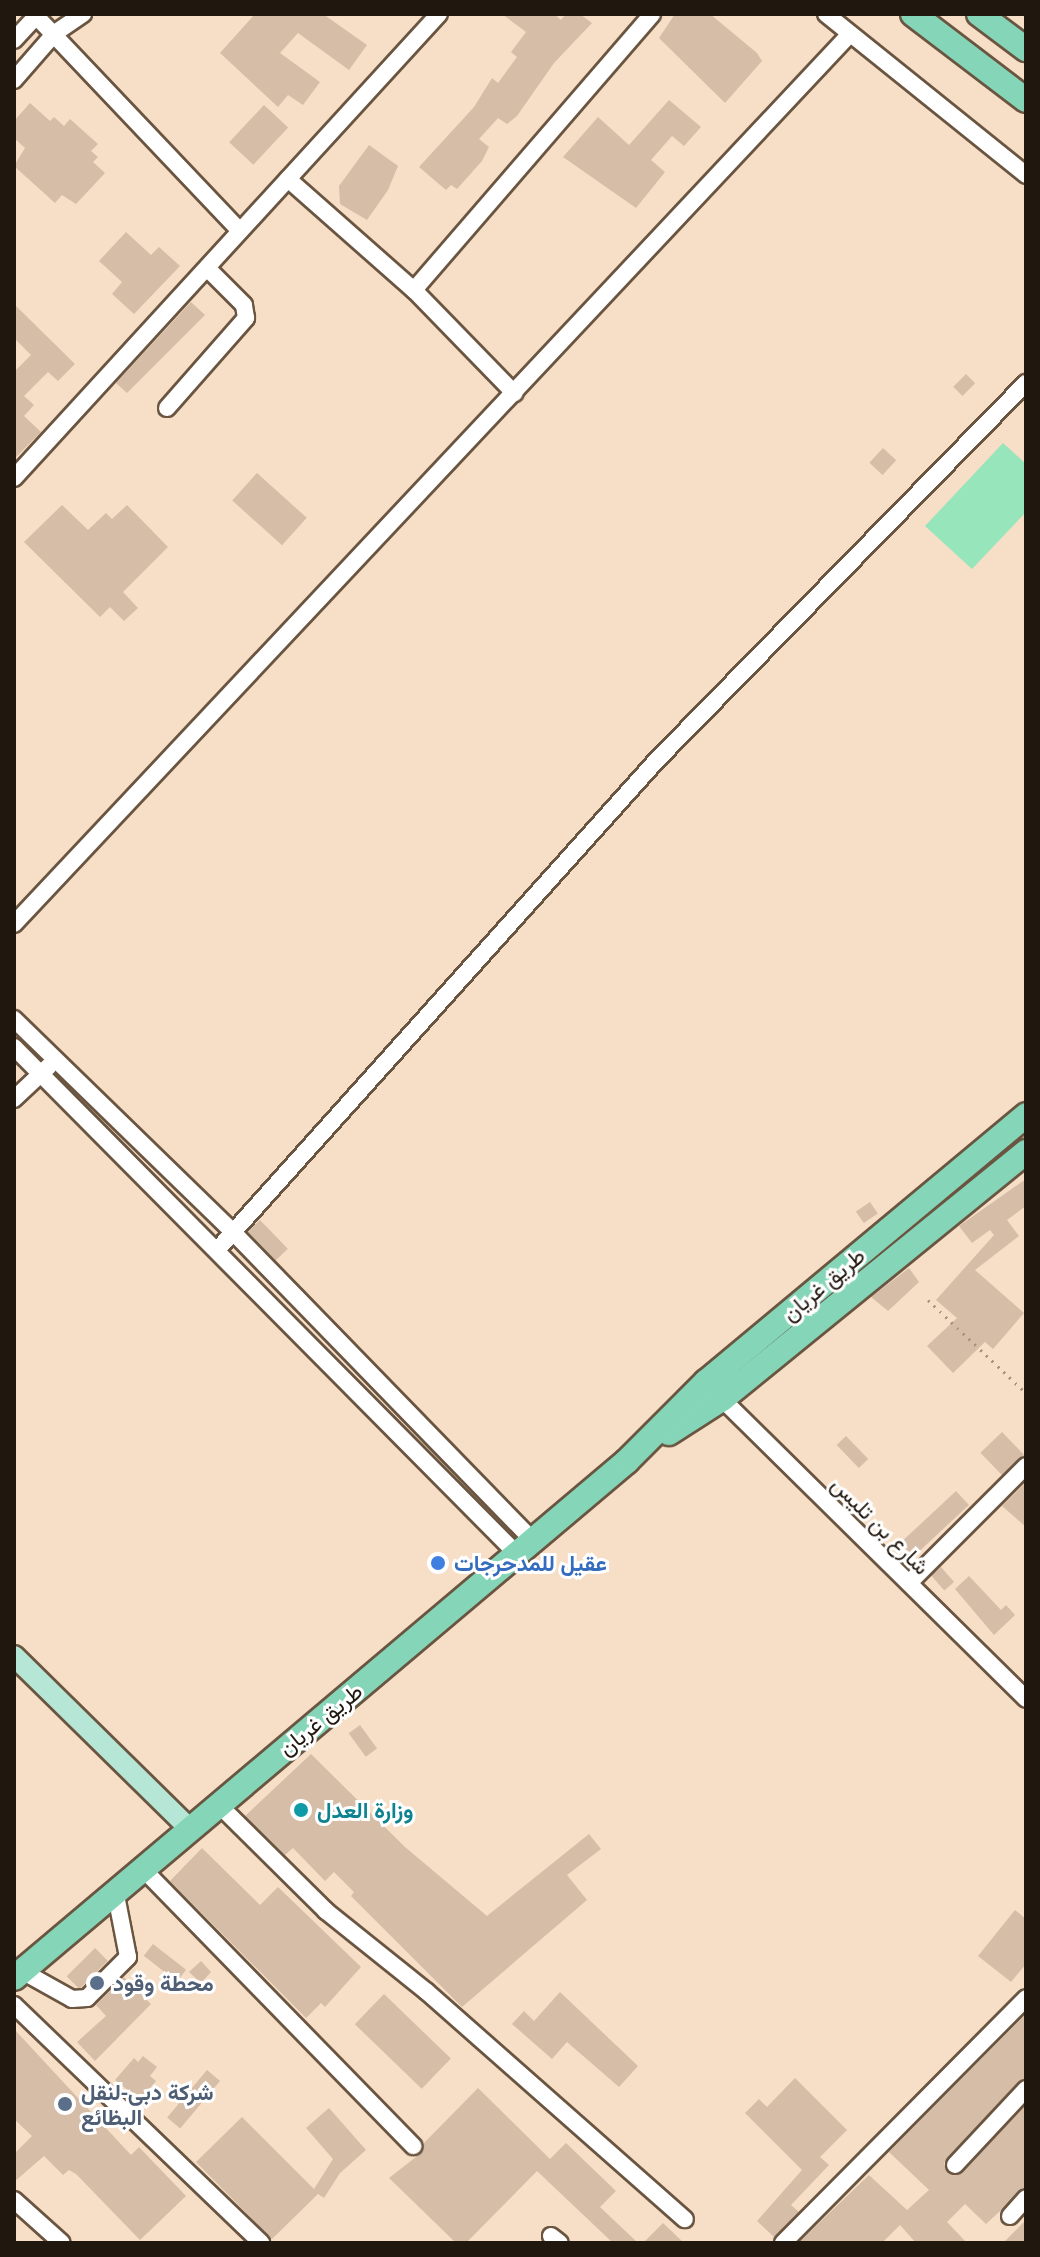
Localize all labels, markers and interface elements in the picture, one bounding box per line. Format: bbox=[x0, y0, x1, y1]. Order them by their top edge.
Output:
street label: طريق غريان bbox=[776, 1242, 870, 1326]
street label: شارع بن تليس bbox=[827, 1471, 935, 1579]
place label: عقيل للمدحرجات bbox=[454, 1550, 607, 1576]
marker: عقيل للمدحرجات bbox=[429, 1554, 447, 1572]
street label: طريق غريان bbox=[273, 1677, 367, 1761]
place label: وزارة العدل bbox=[317, 1797, 413, 1823]
marker: وزارة العدل bbox=[292, 1801, 310, 1819]
place label: محطة وقود bbox=[113, 1970, 214, 1996]
marker: محطة وقود bbox=[88, 1974, 106, 1992]
place label: شركة دبي-لنقل البظائع bbox=[81, 2078, 214, 2130]
marker: شركة دبي-لنقل البظائع bbox=[56, 2095, 74, 2113]

